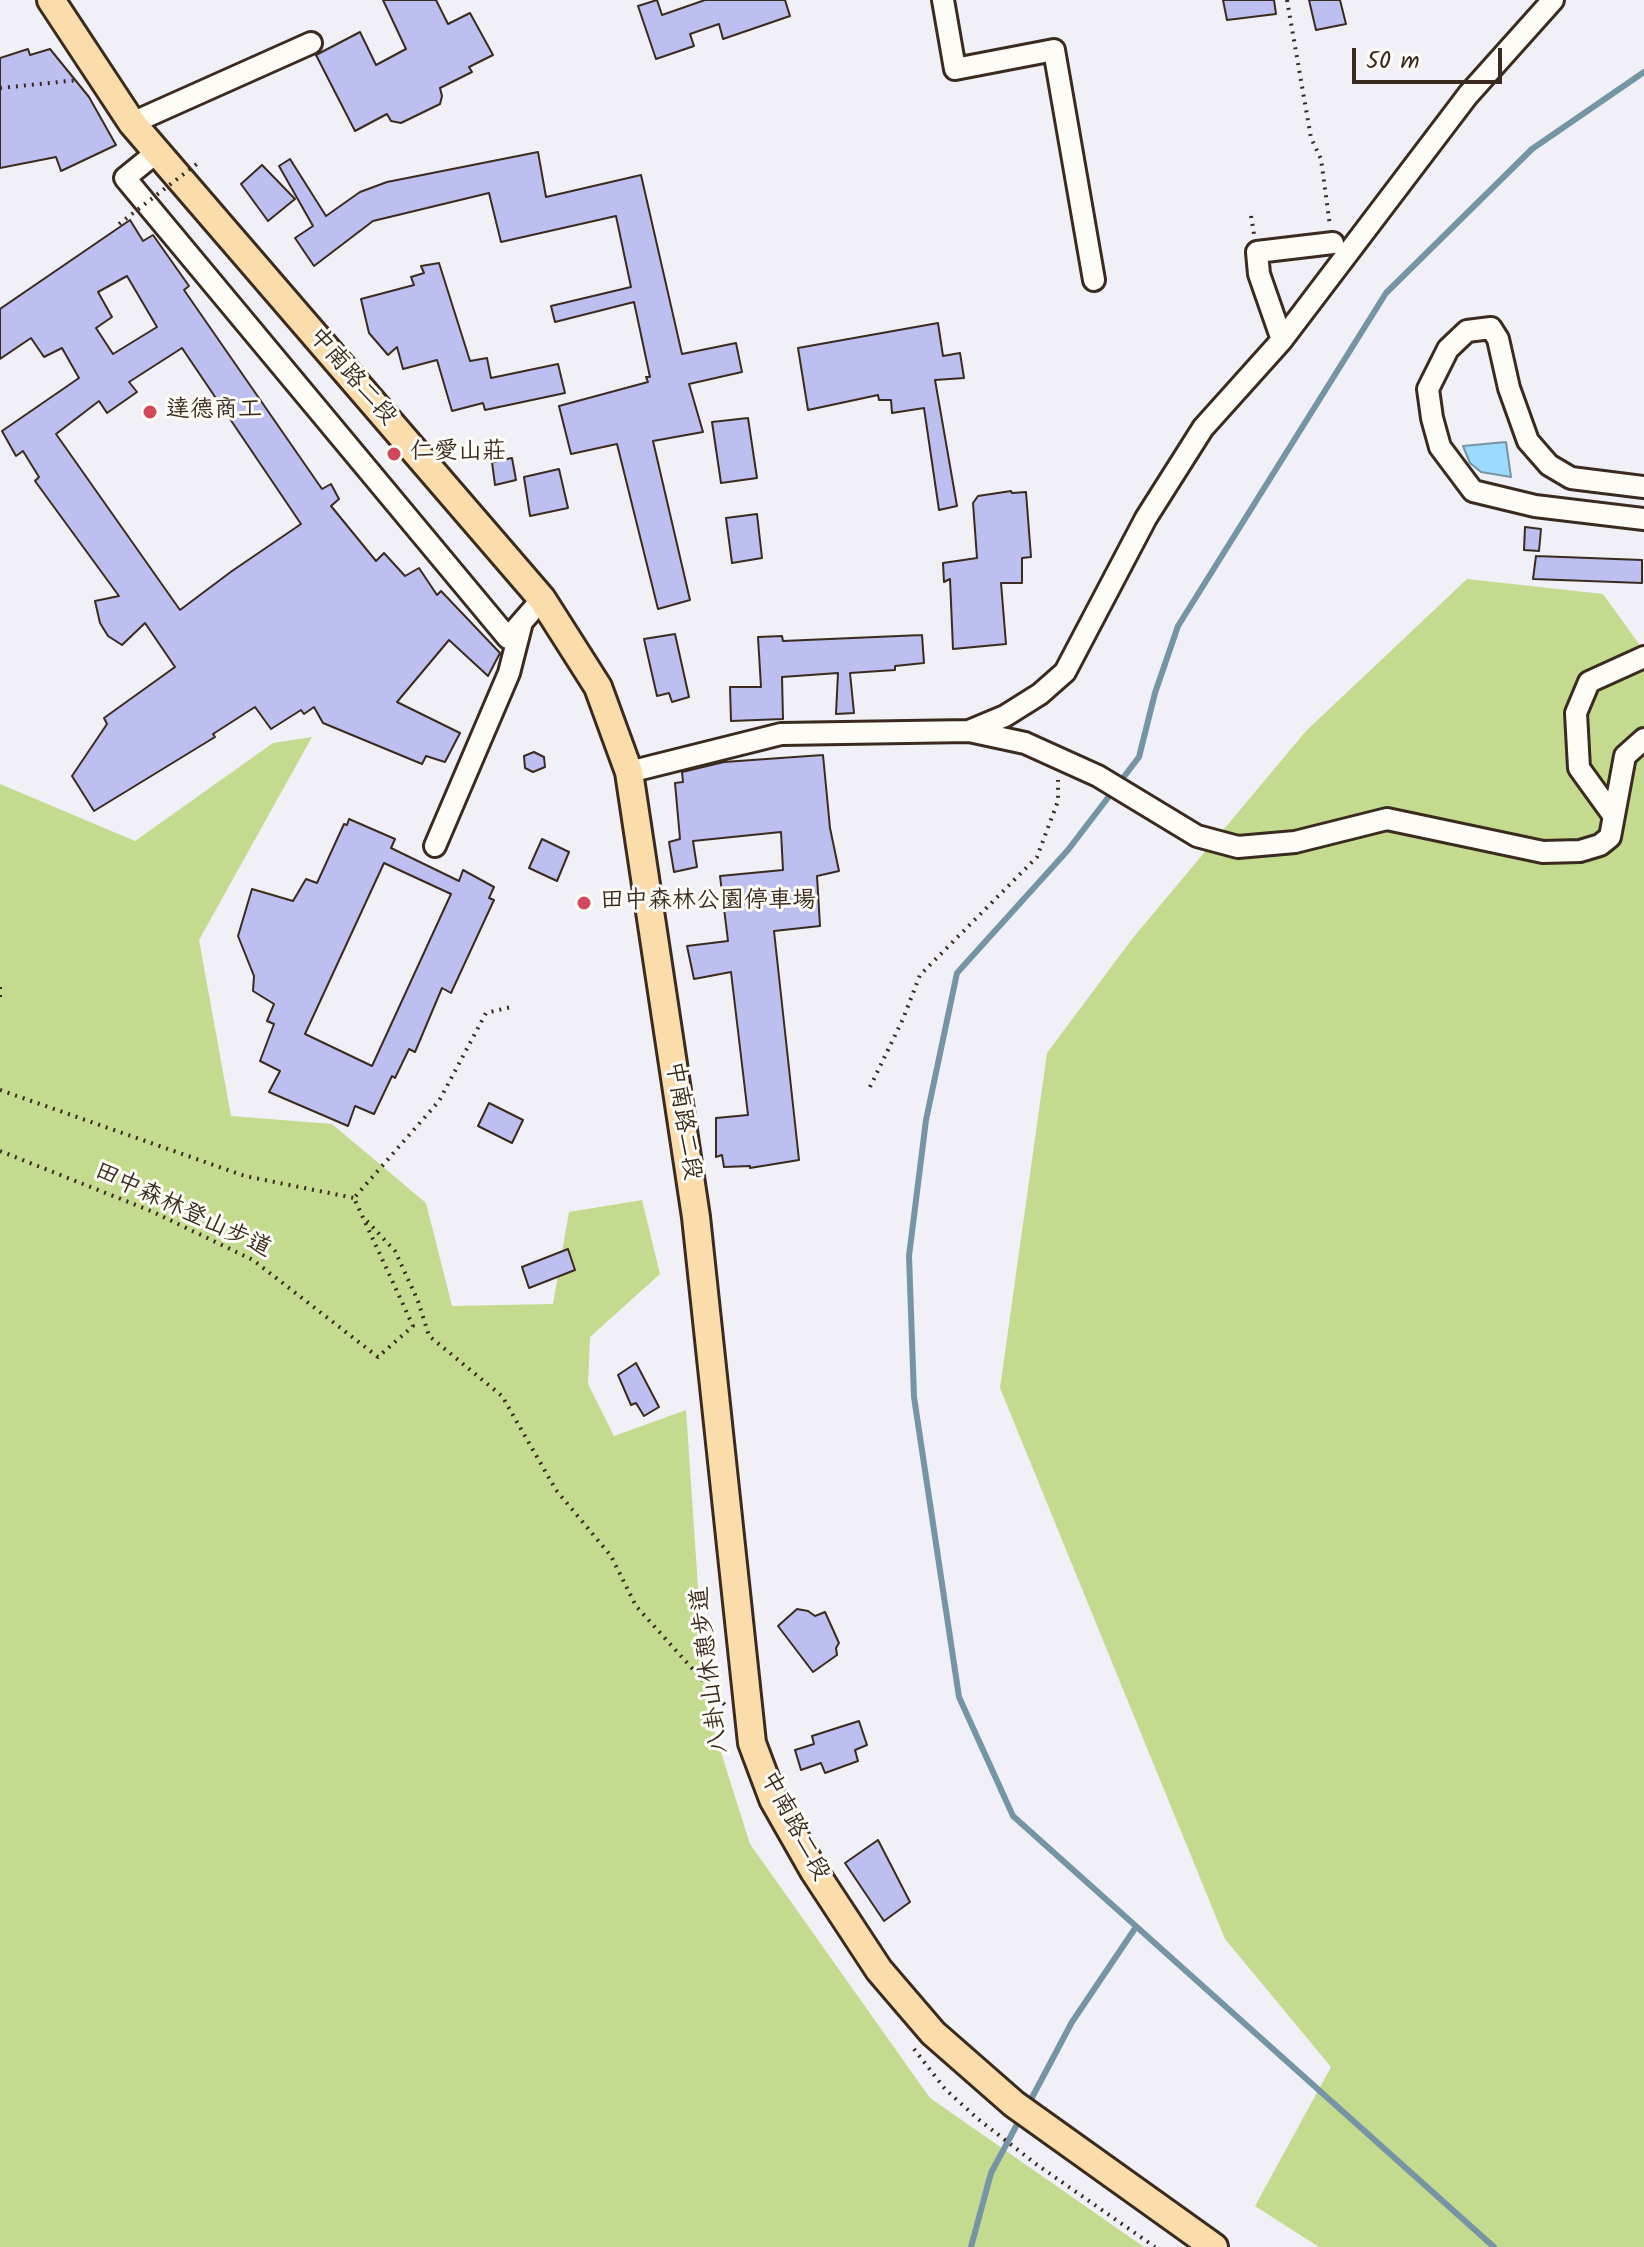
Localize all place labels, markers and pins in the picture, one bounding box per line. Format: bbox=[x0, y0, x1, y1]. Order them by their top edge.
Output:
place label: 達德商工 bbox=[166, 398, 262, 426]
marker: 達德商工 bbox=[141, 403, 159, 421]
place label: 仁愛山莊 bbox=[410, 440, 506, 468]
marker: 仁愛山莊 bbox=[385, 445, 403, 463]
place label: 田中森林公園停車場 bbox=[600, 889, 816, 917]
marker: 田中森林公園停車場 bbox=[575, 894, 593, 912]

